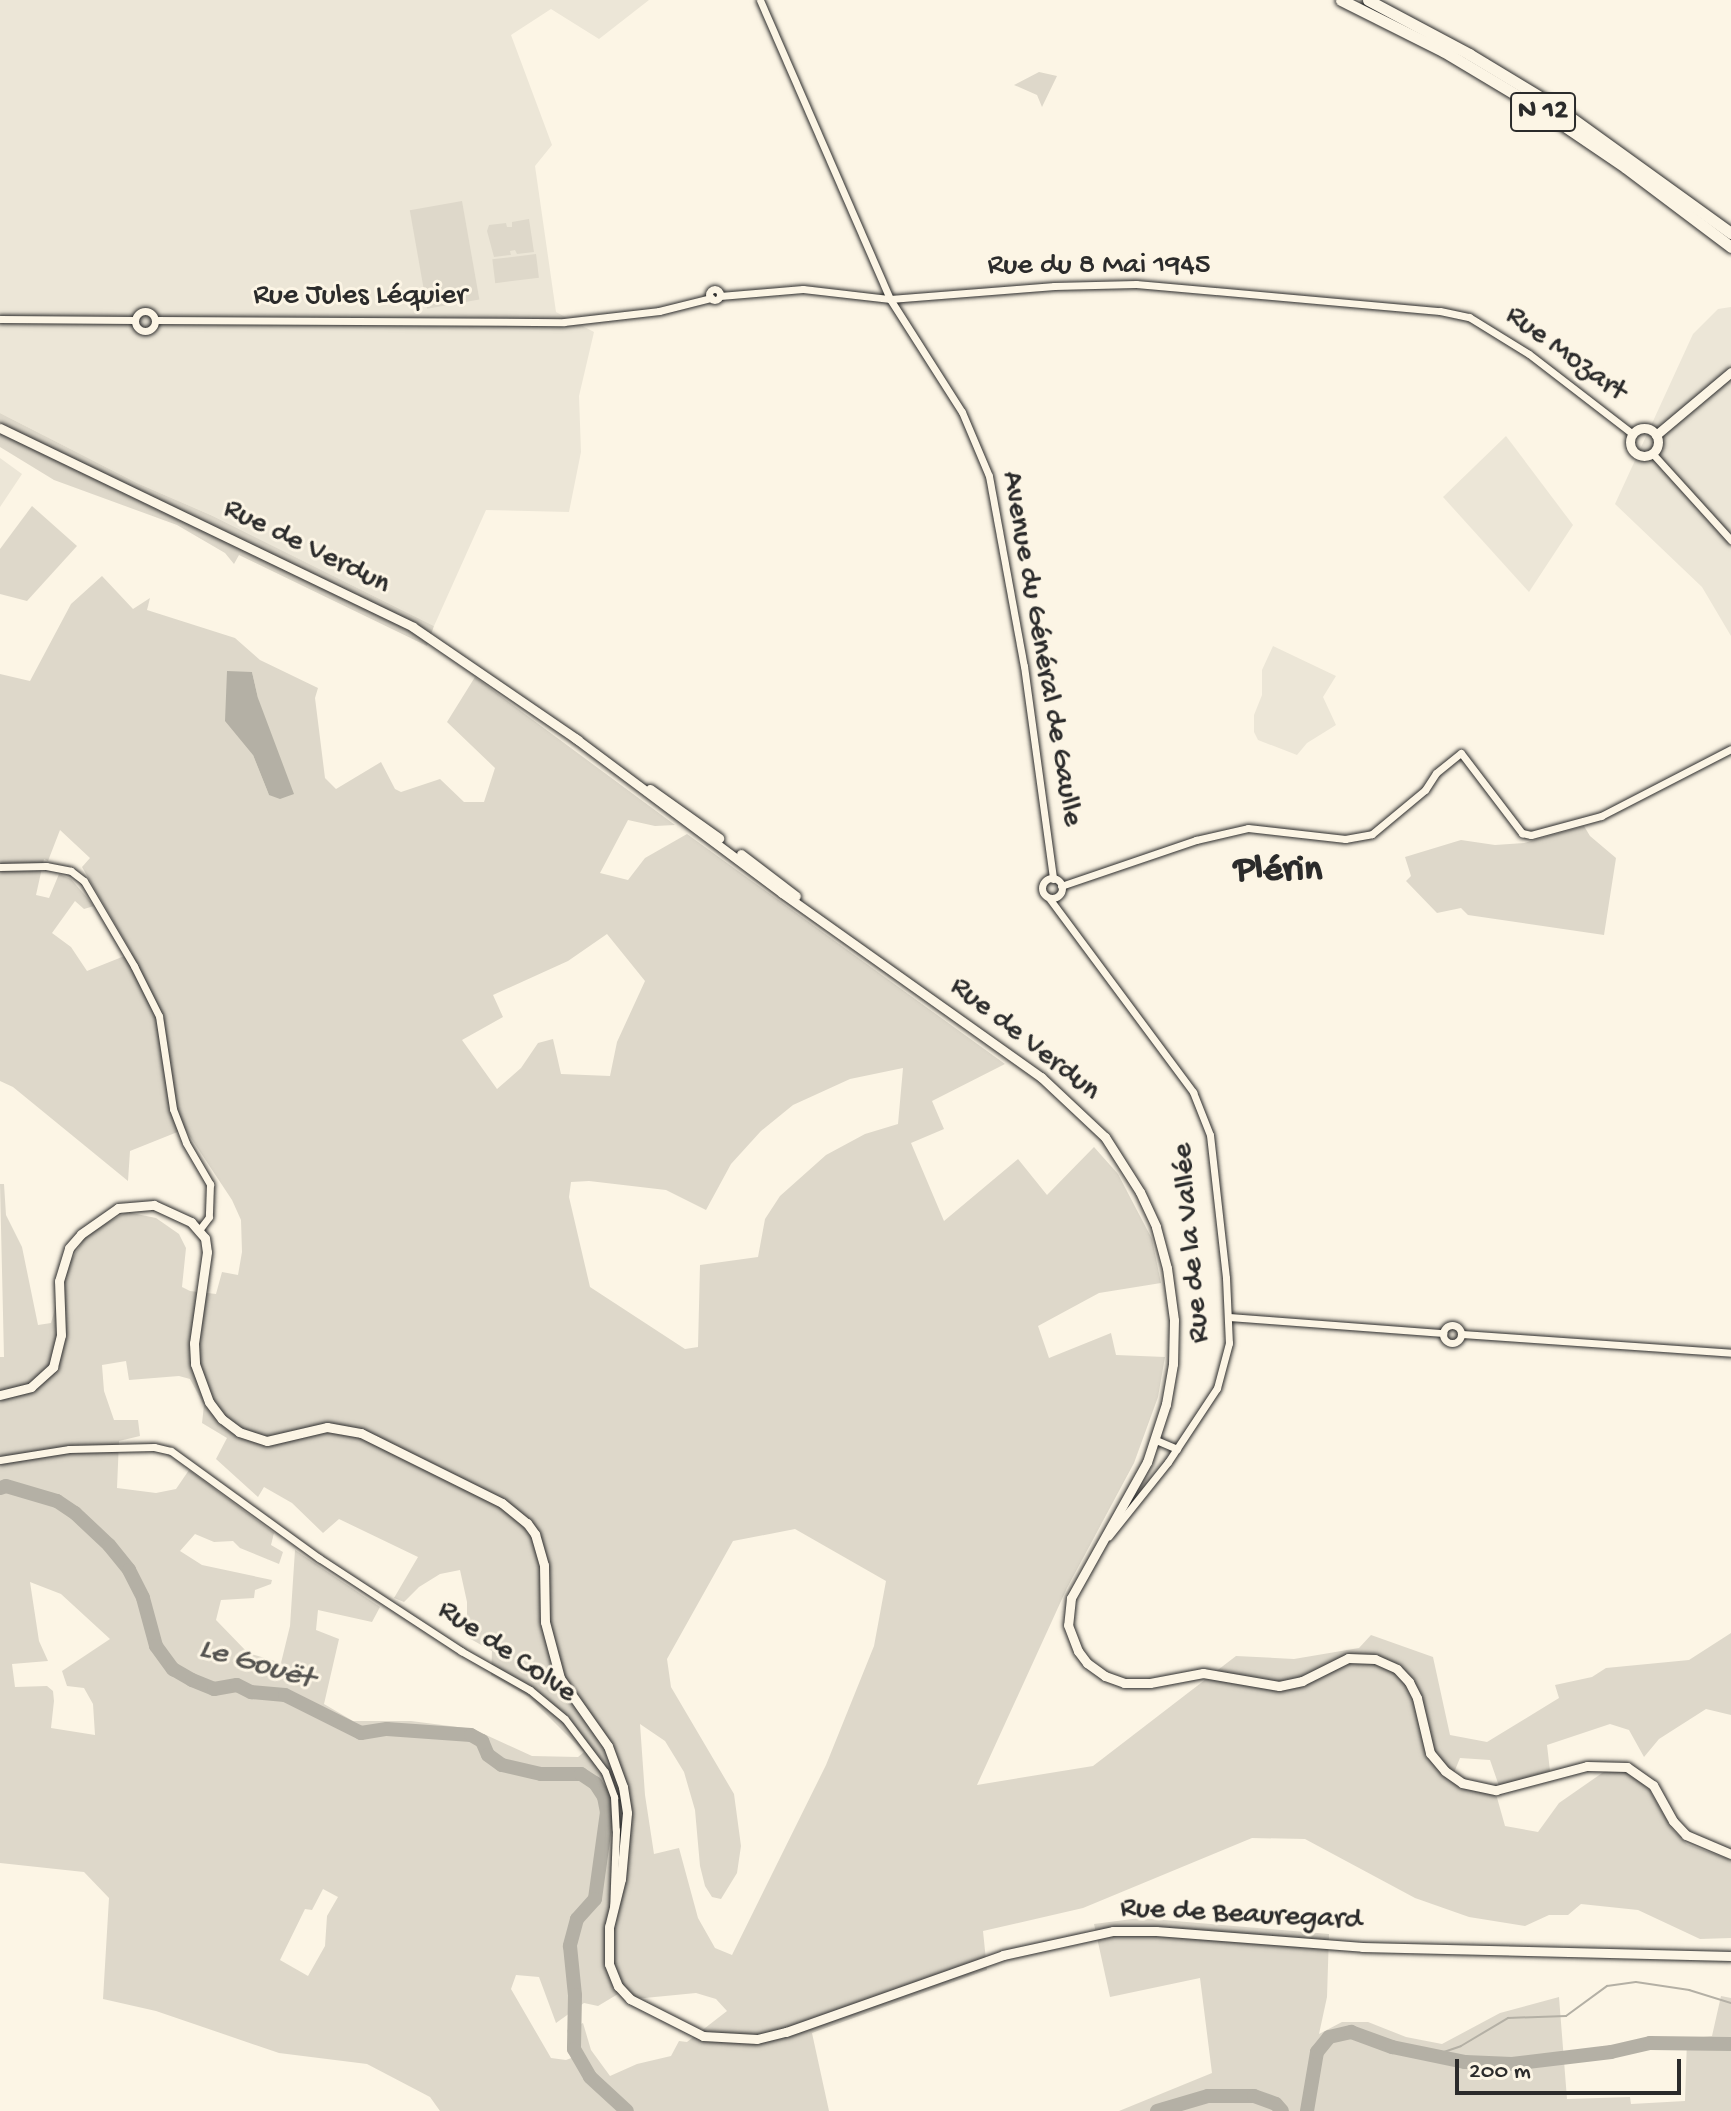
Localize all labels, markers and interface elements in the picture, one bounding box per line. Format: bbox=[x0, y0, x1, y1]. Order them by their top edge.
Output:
road number: N 12 bbox=[1509, 88, 1577, 136]
street label: Rue du 8 Mai 1945 bbox=[988, 249, 1210, 285]
street label: Rue Jules Léquier bbox=[253, 279, 467, 315]
street label: Rue Mozart bbox=[1497, 299, 1633, 411]
street label: Avenue du Général de Gaulle bbox=[991, 469, 1089, 829]
street label: Rue de Verdun bbox=[217, 492, 395, 604]
district label: Plérin bbox=[1234, 849, 1322, 895]
street label: Rue de Verdun bbox=[942, 970, 1106, 1110]
street label: Rue de la Vallée bbox=[1166, 1142, 1220, 1344]
street label: Rue de Colve bbox=[430, 1593, 582, 1713]
water label: Le Gouët bbox=[194, 1630, 318, 1700]
street label: Rue de Beauregard bbox=[1119, 1892, 1363, 1940]
scale bar bbox=[1459, 2043, 1685, 2093]
text: 200 m bbox=[1469, 2058, 1531, 2087]

